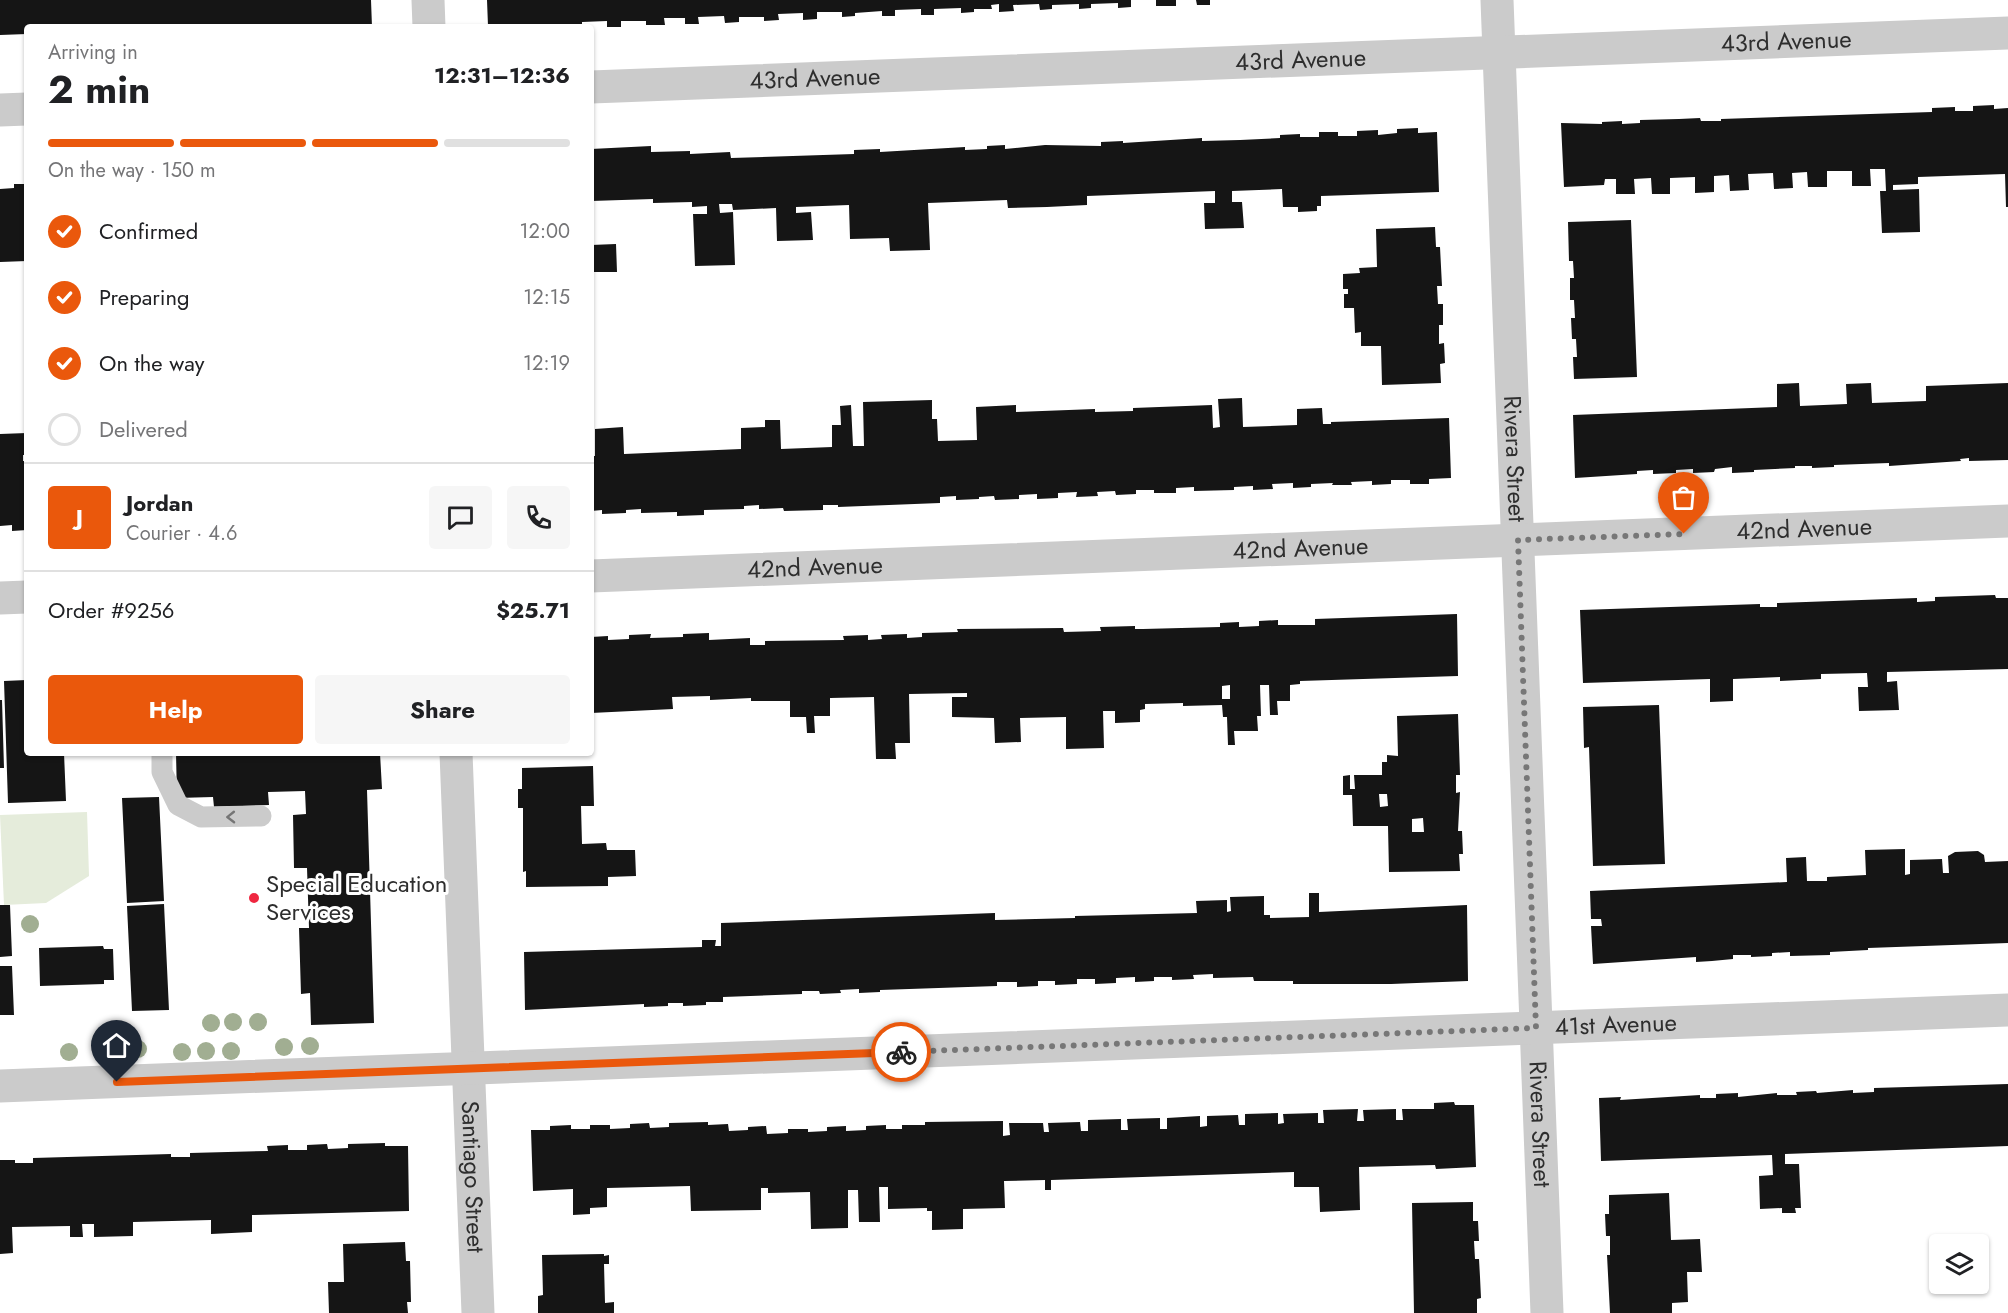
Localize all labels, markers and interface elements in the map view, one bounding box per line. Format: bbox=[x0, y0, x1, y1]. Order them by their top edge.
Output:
street label: 43rd Avenue bbox=[1720, 21, 1852, 61]
text: Arriving in bbox=[48, 38, 138, 67]
street label: 43rd Avenue bbox=[1234, 39, 1367, 79]
street label: 43rd Avenue bbox=[749, 58, 881, 98]
text: 12:31–12:36 bbox=[434, 59, 570, 91]
text: 2 min bbox=[48, 61, 150, 118]
text: On the way · 150 m bbox=[48, 156, 216, 185]
icon: check bbox=[48, 215, 81, 248]
text: Confirmed bbox=[99, 215, 198, 247]
text: 12:00 bbox=[520, 217, 570, 246]
icon: check bbox=[48, 281, 81, 314]
text: Preparing bbox=[99, 281, 190, 313]
text: 12:15 bbox=[523, 283, 570, 312]
icon: check bbox=[48, 347, 81, 380]
text: On the way bbox=[99, 347, 204, 379]
text: 12:19 bbox=[523, 349, 570, 378]
street label: Rivera Street bbox=[1495, 395, 1535, 523]
text: Delivered bbox=[99, 413, 188, 445]
pin bbox=[1658, 472, 1709, 534]
icon: bag bbox=[1667, 481, 1700, 514]
button: chat bbox=[429, 486, 492, 549]
button: phone bbox=[507, 486, 570, 549]
text: Jordan bbox=[126, 487, 193, 519]
text: J bbox=[76, 501, 83, 533]
street label: 42nd Avenue bbox=[1735, 508, 1873, 549]
text: Courier · 4.6 bbox=[126, 519, 238, 548]
street label: 42nd Avenue bbox=[1232, 528, 1369, 568]
street label: 42nd Avenue bbox=[746, 547, 883, 587]
text: Order #9256 bbox=[48, 594, 175, 626]
text: $25.71 bbox=[496, 594, 570, 626]
button: Help bbox=[48, 675, 303, 744]
button: Share bbox=[315, 675, 570, 744]
one-way arrow bbox=[226, 811, 235, 823]
place label: Special Education Services bbox=[266, 866, 447, 929]
marker: Special Education Services bbox=[247, 891, 261, 905]
street label: 41st Avenue bbox=[1554, 1005, 1678, 1044]
pin bbox=[91, 1020, 142, 1082]
courier bbox=[871, 1022, 931, 1082]
icon: home bbox=[100, 1029, 133, 1062]
icon: bike bbox=[885, 1036, 918, 1069]
street label: Rivera Street bbox=[1520, 1060, 1560, 1188]
street label: Santiago Street bbox=[453, 1100, 494, 1254]
map controls bbox=[1929, 1234, 1989, 1294]
button: layers bbox=[1929, 1234, 1989, 1294]

